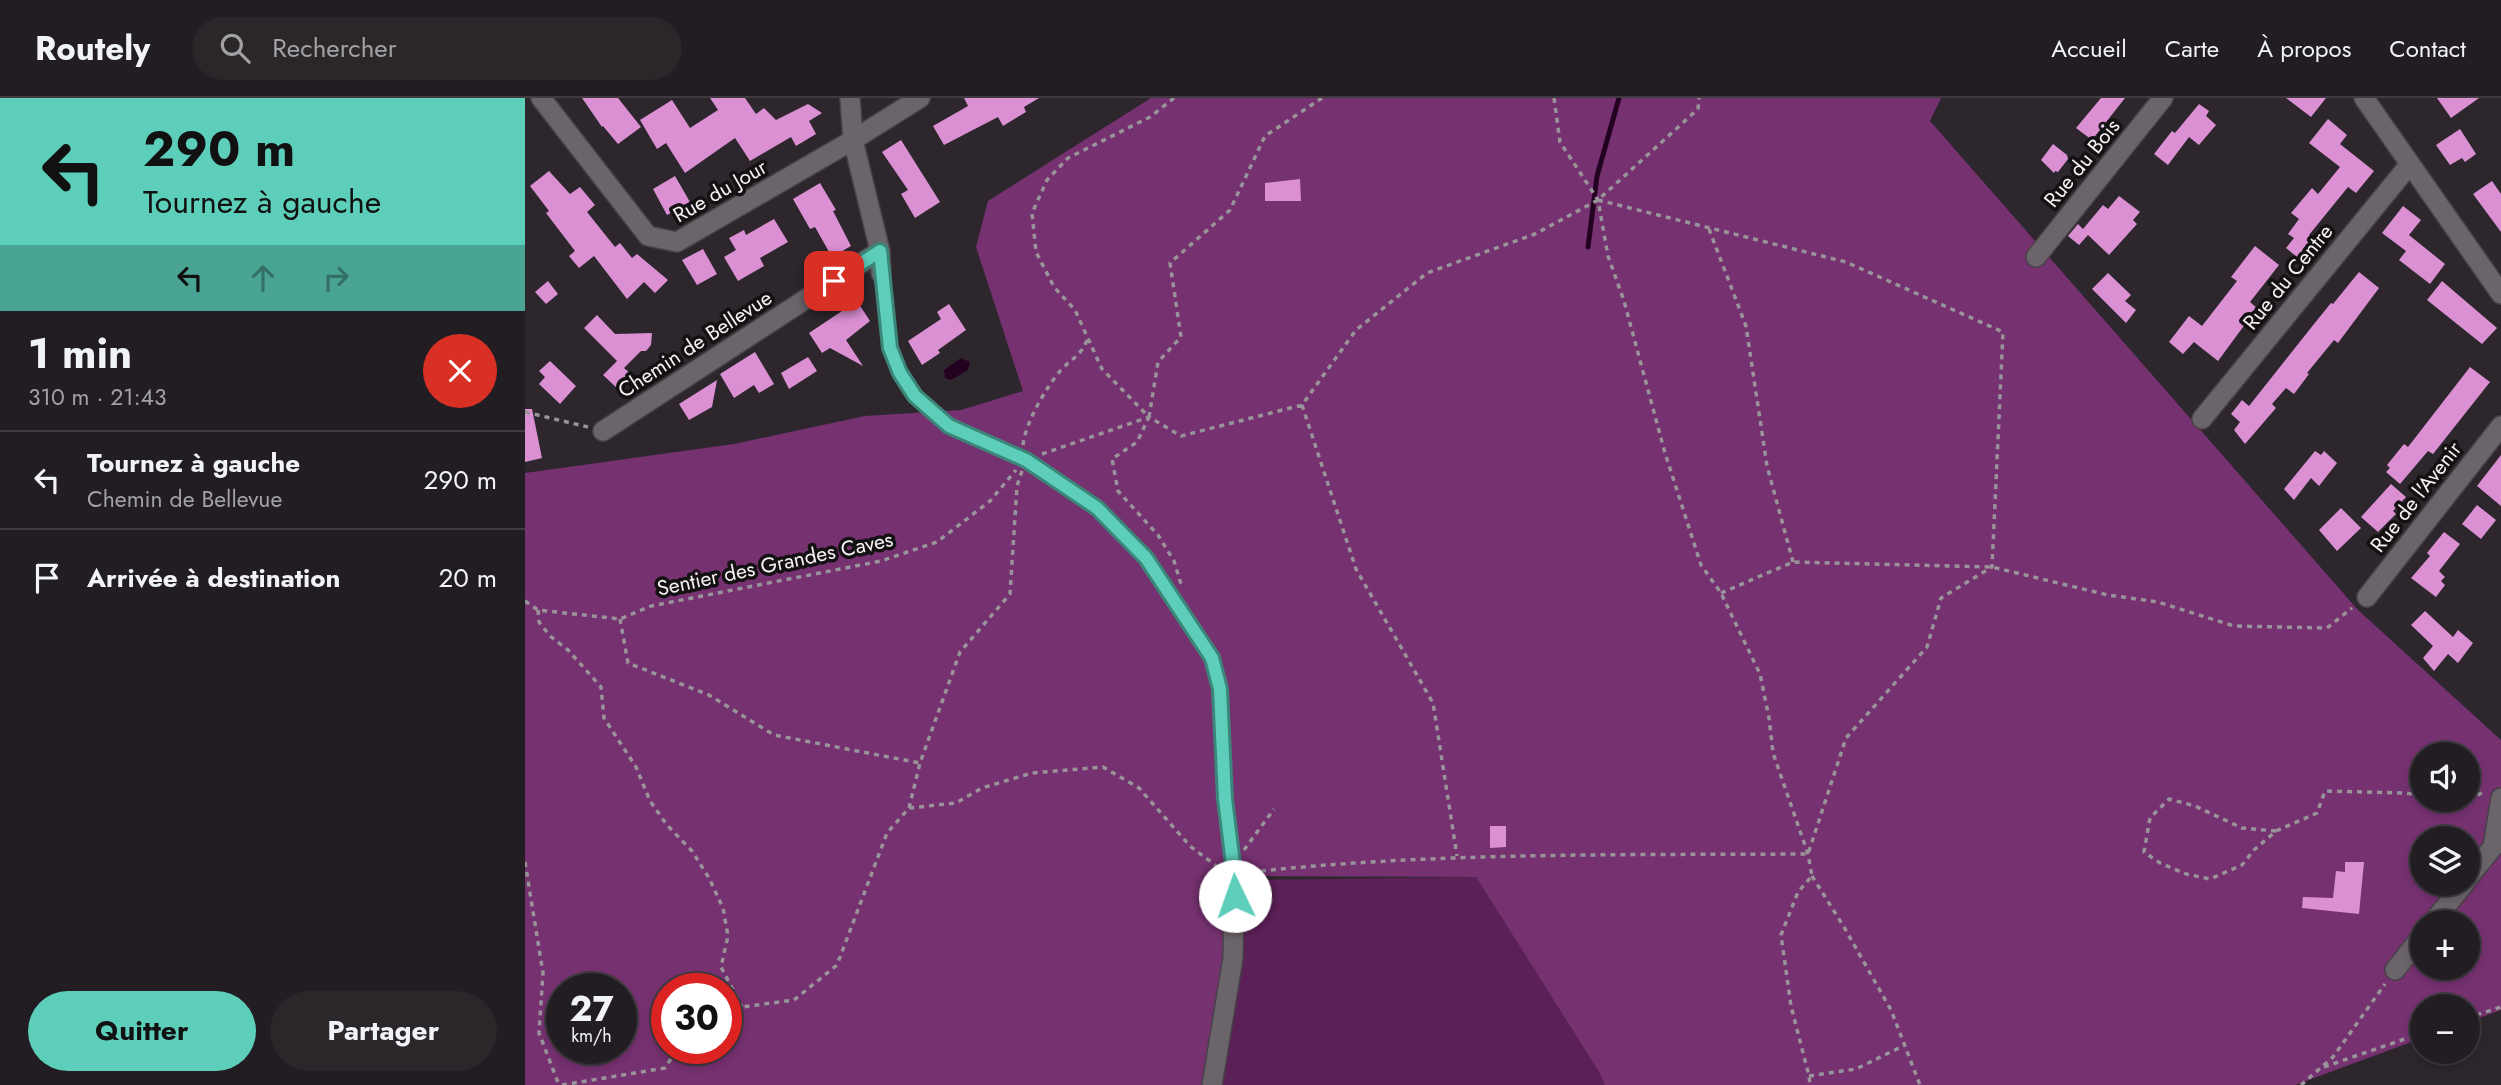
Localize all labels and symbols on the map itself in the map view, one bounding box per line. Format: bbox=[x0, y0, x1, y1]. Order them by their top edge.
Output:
street label: Rue du Bois bbox=[2037, 112, 2127, 214]
street label: Rue du Jour bbox=[667, 152, 773, 230]
street label: Rue du Centre bbox=[2236, 218, 2340, 336]
pin bbox=[804, 251, 864, 311]
street label: Chemin de Bellevue bbox=[612, 283, 778, 405]
street label: Rue de l'Avenir bbox=[2363, 435, 2469, 559]
street label: Sentier des Grandes Caves bbox=[654, 524, 896, 604]
position arrow bbox=[1198, 859, 1272, 933]
speed limit sign: 30 bbox=[651, 973, 742, 1064]

